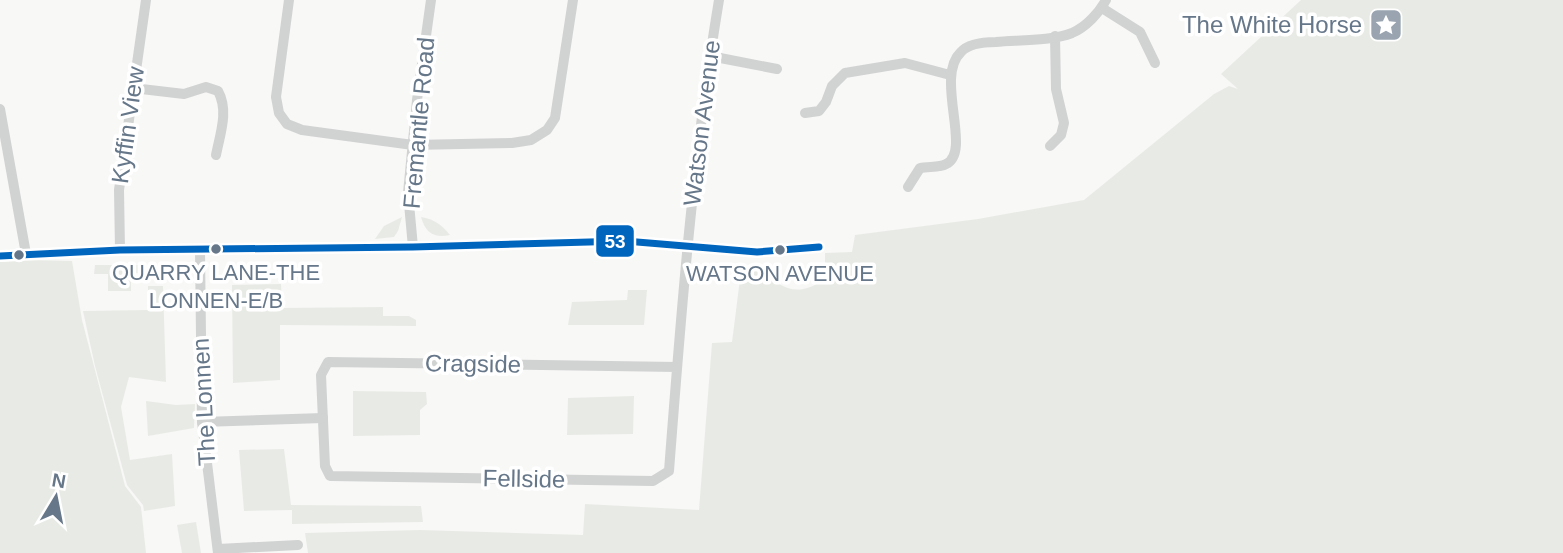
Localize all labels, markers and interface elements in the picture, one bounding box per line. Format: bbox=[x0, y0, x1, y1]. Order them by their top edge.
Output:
place icon: The White Horse bbox=[1367, 6, 1405, 44]
place label: The White Horse bbox=[1182, 11, 1362, 38]
street label: Fremantle Road bbox=[398, 36, 439, 210]
street label: Watson Avenue bbox=[678, 39, 725, 207]
street label: Kyffin View bbox=[106, 64, 149, 185]
line badge: 53 bbox=[595, 224, 635, 258]
text: 53 bbox=[604, 231, 626, 252]
marker: QUARRY LANE-THE LONNEN-E/B bbox=[209, 242, 223, 256]
marker: WATSON AVENUE bbox=[773, 243, 787, 257]
unlabelled marker bbox=[12, 248, 26, 262]
place label: QUARRY LANE-THE LONNEN-E/B bbox=[112, 260, 320, 313]
place label: WATSON AVENUE bbox=[686, 261, 874, 286]
street label: The Lonnen bbox=[187, 337, 220, 467]
street label: Cragside bbox=[425, 349, 521, 378]
north arrow bbox=[21, 462, 91, 532]
street label: Fellside bbox=[482, 464, 566, 493]
text: N bbox=[50, 469, 67, 492]

